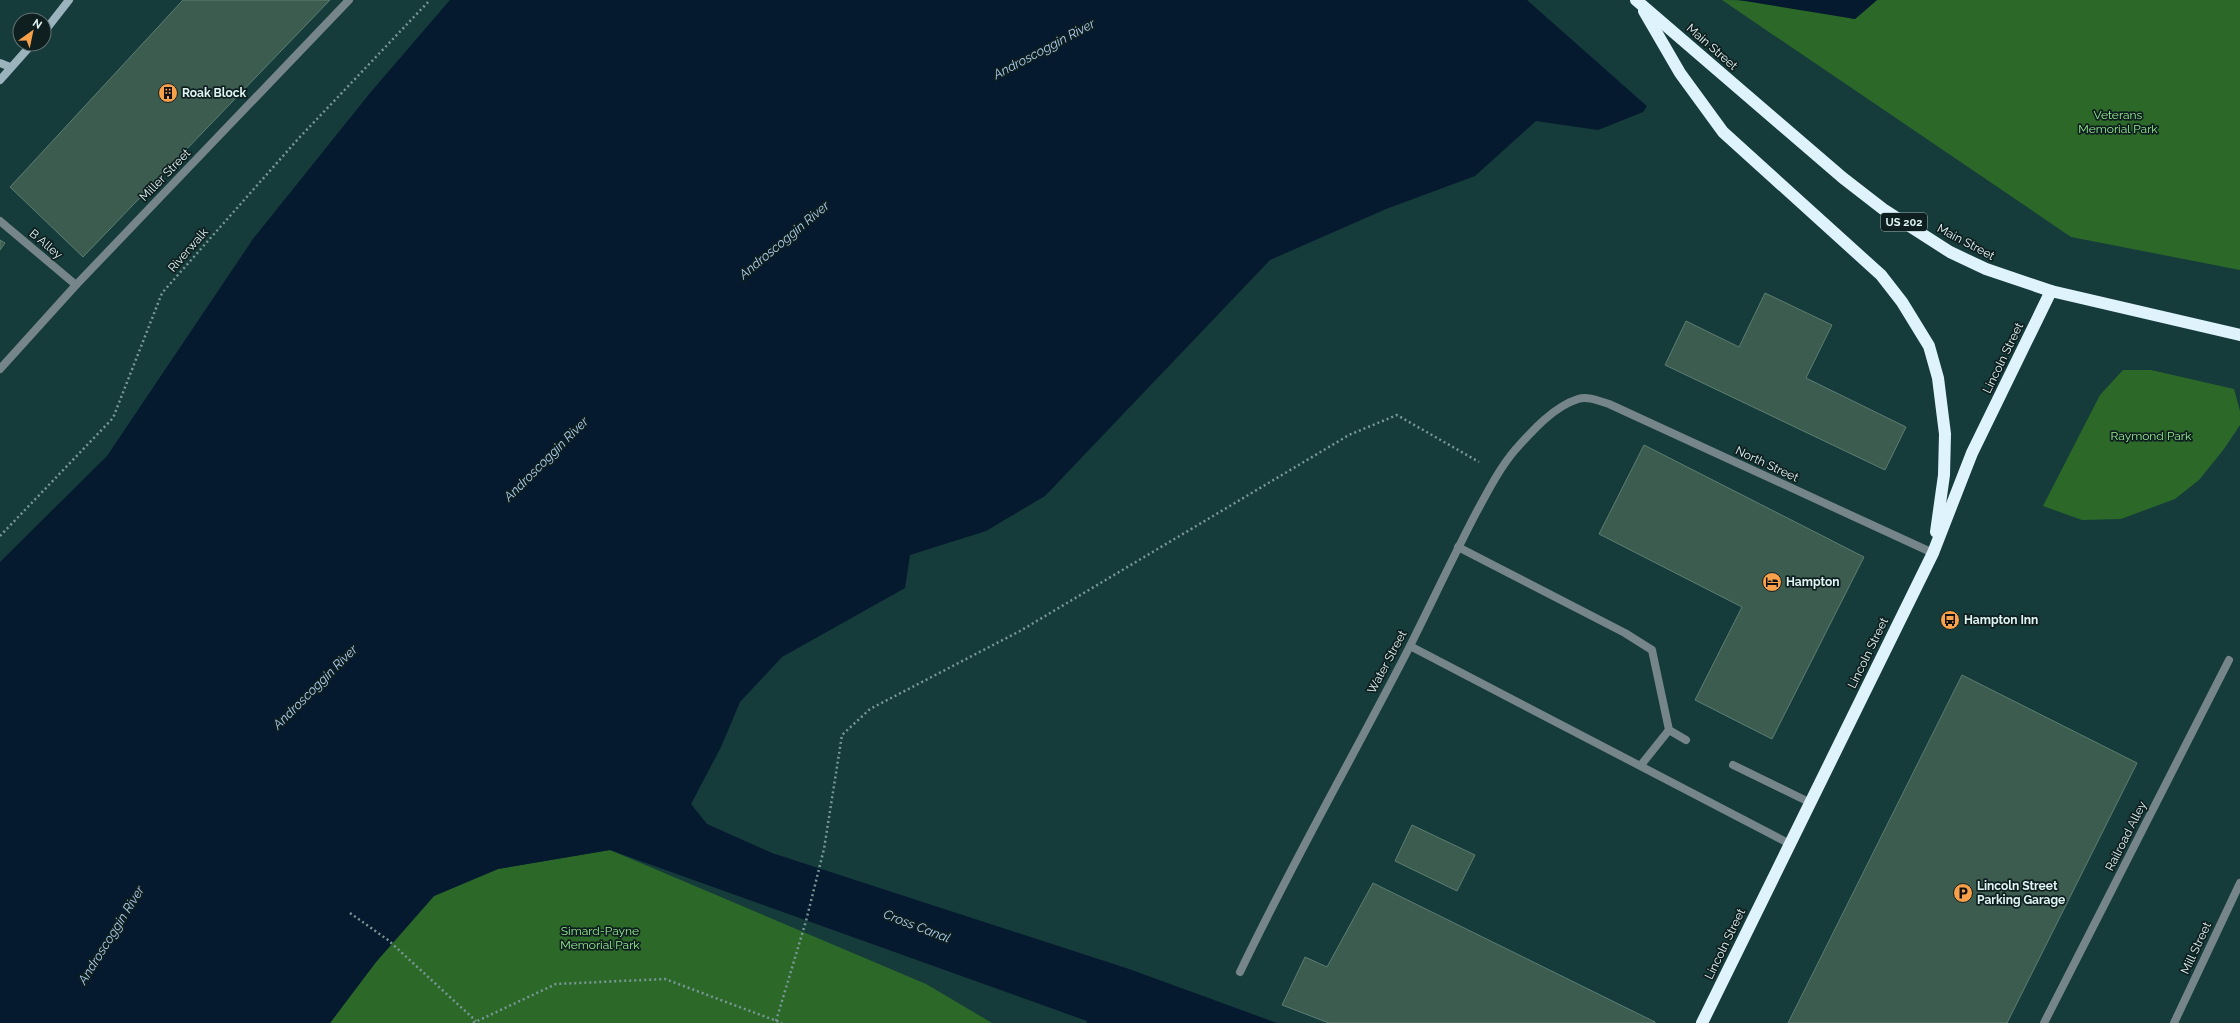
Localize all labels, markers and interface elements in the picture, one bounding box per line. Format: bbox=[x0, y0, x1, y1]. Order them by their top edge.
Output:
north arrow bbox=[12, 12, 52, 52]
text: N bbox=[30, 16, 44, 32]
water label: Androscoggin River bbox=[990, 16, 1098, 83]
street label: Main Street bbox=[1684, 21, 1740, 73]
building icon: Roak Block bbox=[157, 82, 179, 104]
place label: Roak Block bbox=[182, 86, 247, 100]
park label: Veterans Memorial Park bbox=[2078, 108, 2158, 136]
street label: Miller Street bbox=[137, 146, 193, 204]
water label: Androscoggin River bbox=[735, 198, 832, 283]
road number: US 202 bbox=[1881, 213, 1927, 231]
street label: Main Street bbox=[1935, 221, 1997, 263]
street label: Riverwalk bbox=[165, 225, 211, 275]
street label: B Alley bbox=[27, 226, 66, 262]
street label: Lincoln Street bbox=[1980, 320, 2026, 396]
water label: Androscoggin River bbox=[500, 413, 592, 505]
park label: Raymond Park bbox=[2111, 429, 2192, 443]
street label: North Street bbox=[1733, 443, 1801, 485]
hotel icon: Hampton bbox=[1761, 571, 1783, 593]
place label: Hampton bbox=[1786, 575, 1840, 589]
bus stop icon: Hampton Inn bbox=[1939, 609, 1961, 631]
place label: Hampton Inn bbox=[1964, 613, 2038, 627]
street label: Lincoln Street bbox=[1845, 615, 1891, 691]
street label: Water Street bbox=[1364, 628, 1410, 696]
water label: Androscoggin River bbox=[269, 641, 361, 733]
street label: Railroad Alley bbox=[2103, 799, 2150, 873]
place label: Lincoln Street Parking Garage bbox=[1977, 879, 2065, 907]
parking icon: Lincoln Street Parking Garage bbox=[1952, 882, 1974, 904]
water label: Androscoggin River bbox=[74, 883, 148, 988]
water label: Cross Canal bbox=[881, 906, 953, 946]
street label: Lincoln Street bbox=[1702, 906, 1748, 982]
street label: Mill Street bbox=[2178, 920, 2214, 976]
park label: Simard-Payne Memorial Park bbox=[560, 924, 640, 952]

